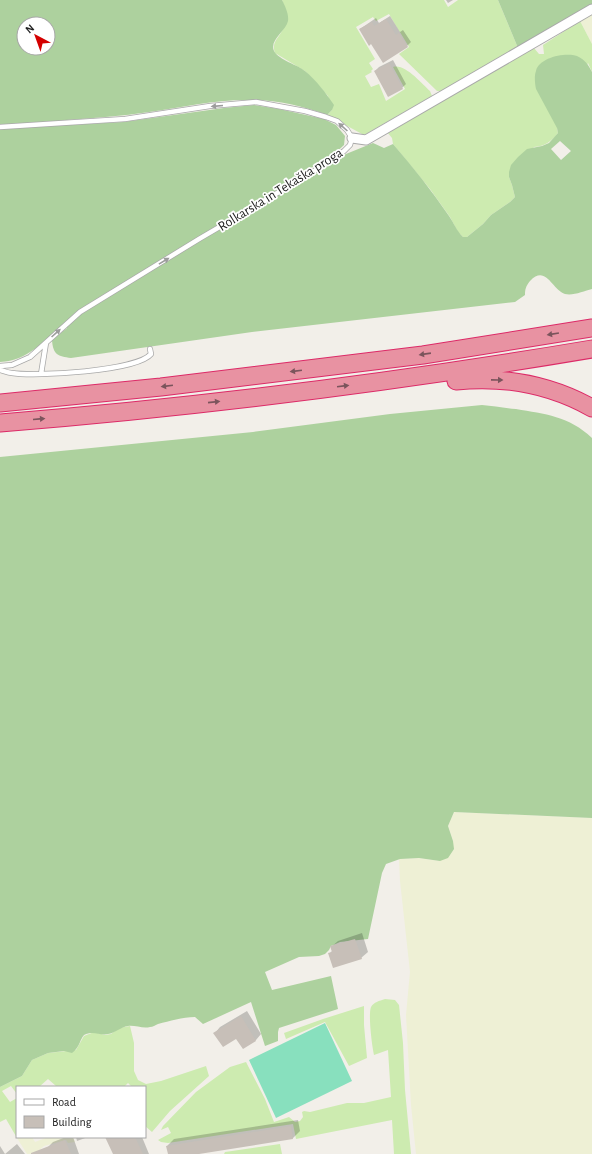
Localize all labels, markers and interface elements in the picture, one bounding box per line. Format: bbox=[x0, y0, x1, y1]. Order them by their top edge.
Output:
north arrow bbox=[16, 16, 56, 56]
text: N bbox=[23, 22, 36, 35]
one-way arrow bbox=[211, 102, 224, 109]
one-way arrow bbox=[337, 122, 348, 131]
street label: Rolkarska in Tekaška proga bbox=[216, 145, 346, 234]
one-way arrow bbox=[159, 257, 169, 265]
one-way arrow bbox=[51, 329, 61, 338]
one-way arrow bbox=[547, 331, 560, 337]
one-way arrow bbox=[419, 351, 431, 357]
one-way arrow bbox=[290, 367, 302, 374]
one-way arrow bbox=[491, 377, 504, 383]
one-way arrow bbox=[161, 383, 173, 390]
one-way arrow bbox=[337, 383, 349, 389]
one-way arrow bbox=[208, 399, 220, 405]
one-way arrow bbox=[33, 416, 45, 423]
legend bbox=[16, 1086, 146, 1138]
text: Road bbox=[52, 1096, 76, 1108]
text: Building bbox=[52, 1116, 92, 1128]

